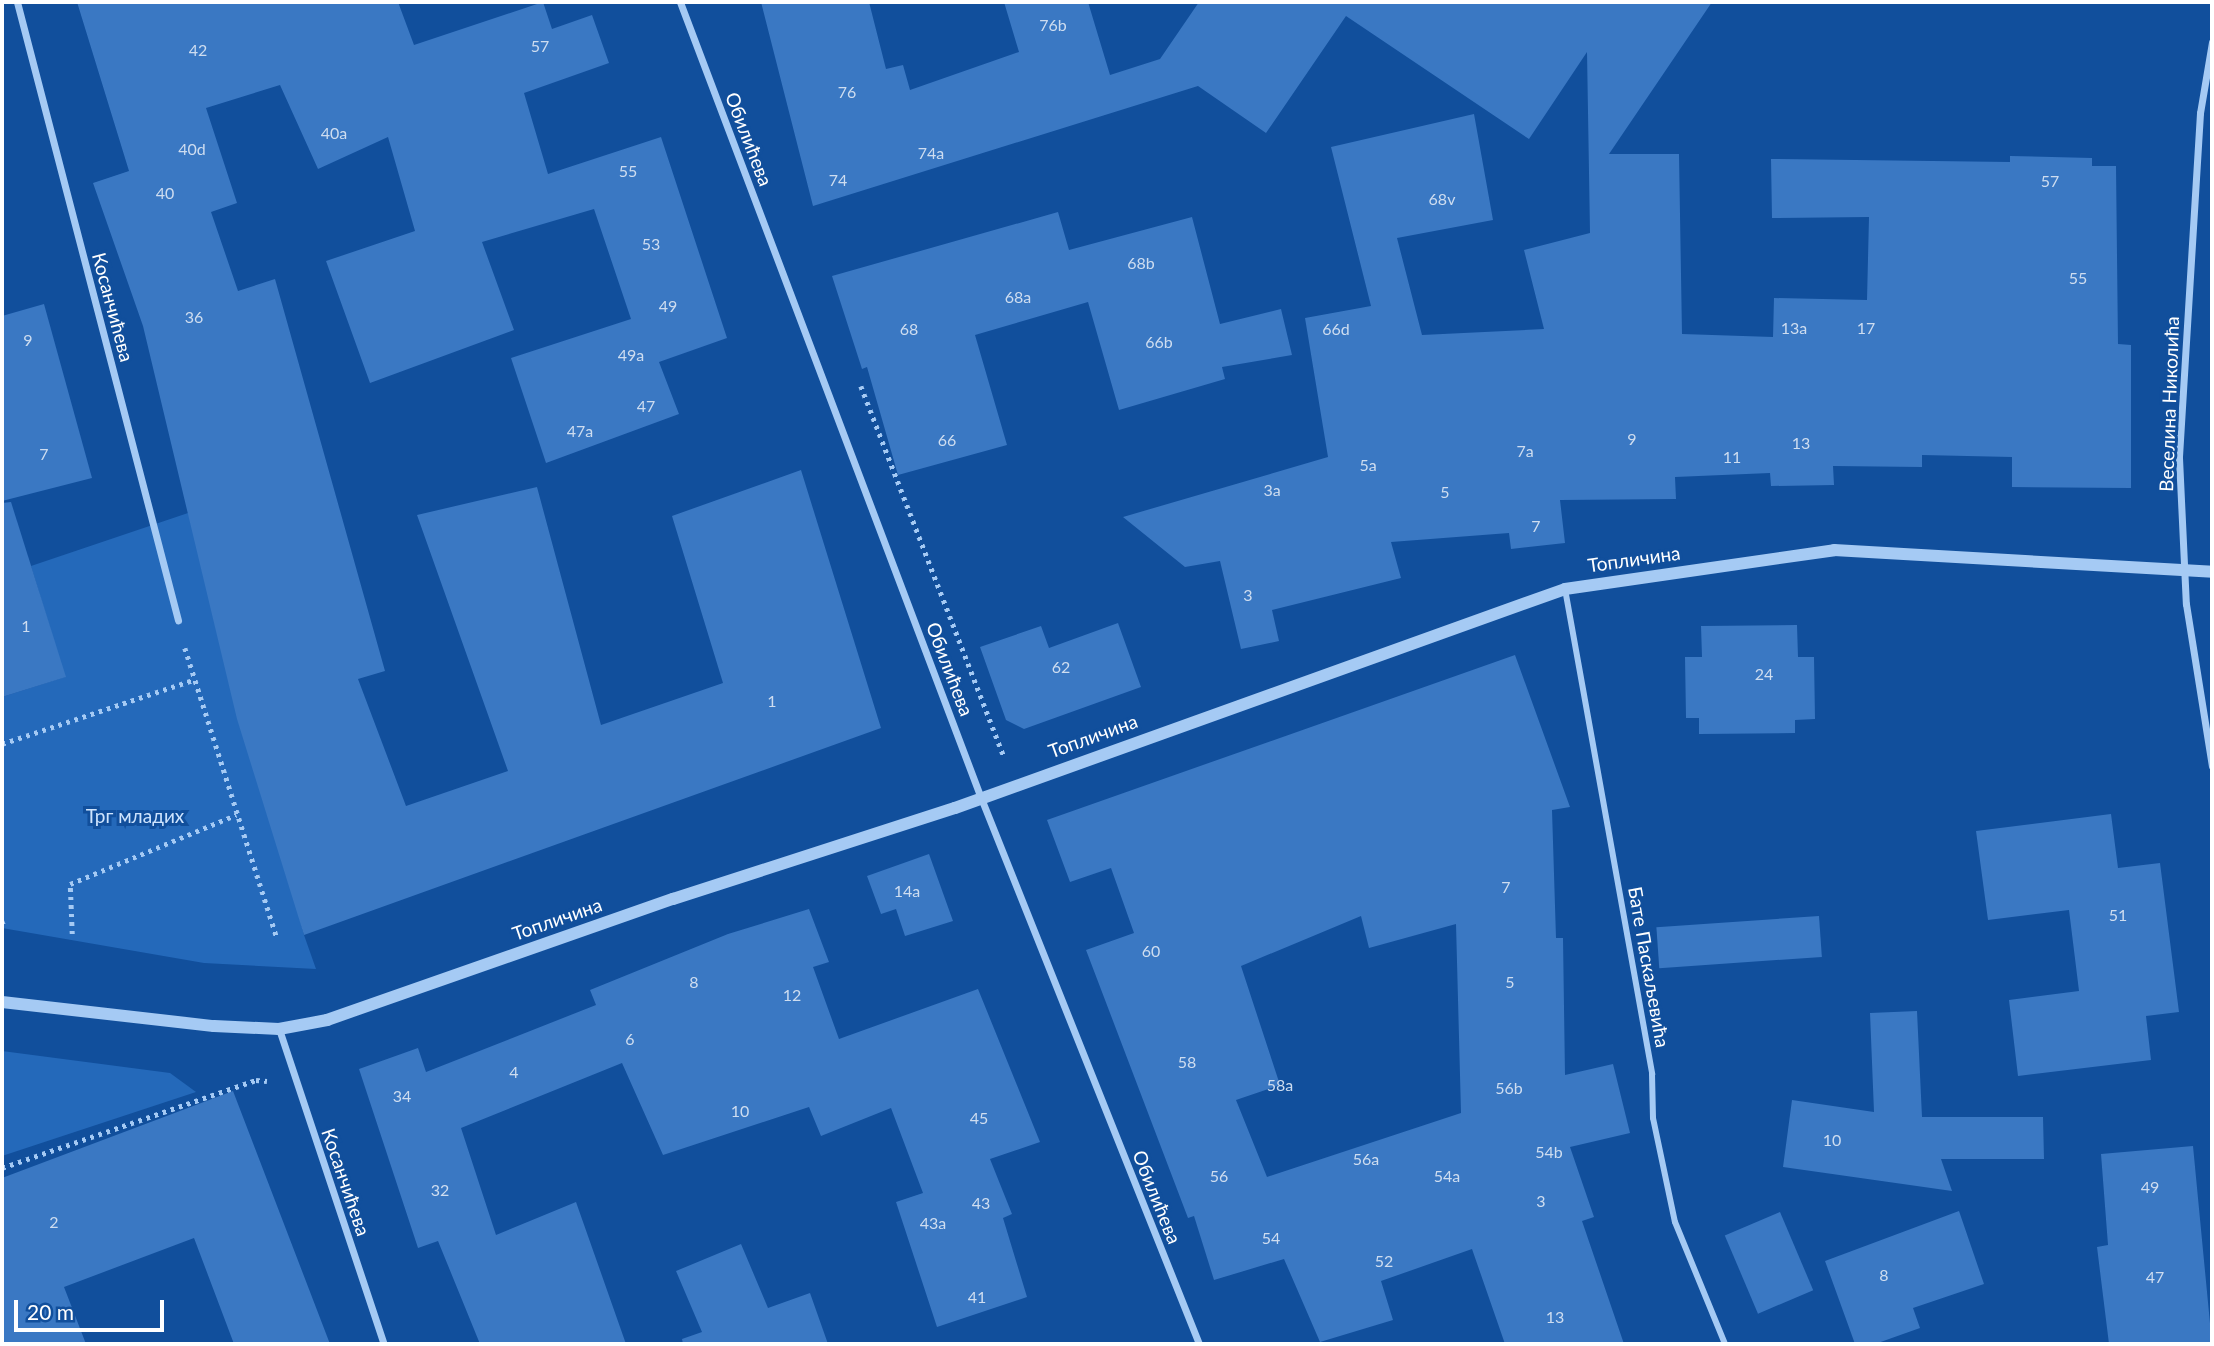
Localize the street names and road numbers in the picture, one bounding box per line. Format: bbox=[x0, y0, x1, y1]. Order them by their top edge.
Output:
street label: Обилићева bbox=[721, 89, 777, 189]
street label: Косанчићева bbox=[87, 250, 139, 364]
street label: Веселина Николића bbox=[2155, 316, 2183, 492]
street label: Топличина bbox=[1586, 541, 1682, 577]
street label: Обилићева bbox=[922, 619, 978, 719]
street label: Топличина bbox=[1045, 709, 1141, 763]
street label: Бате Паскаљевића bbox=[1624, 885, 1674, 1049]
street label: Топличина bbox=[509, 893, 605, 945]
street label: Косанчићева bbox=[317, 1125, 375, 1239]
street label: Обилићева bbox=[1128, 1147, 1186, 1247]

